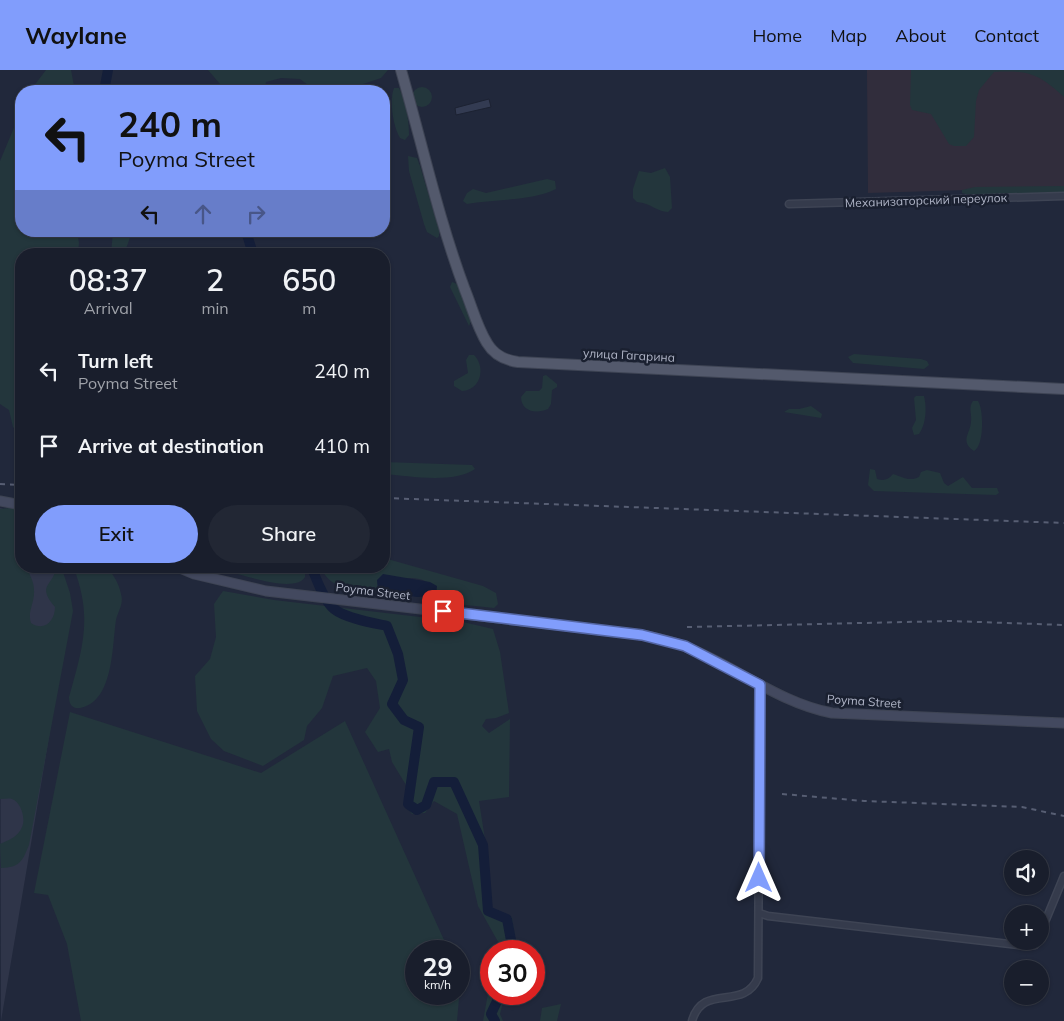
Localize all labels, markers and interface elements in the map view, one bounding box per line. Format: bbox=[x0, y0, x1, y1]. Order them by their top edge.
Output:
text: Waylane bbox=[25, 20, 127, 50]
text: Home bbox=[752, 24, 802, 47]
text: Map bbox=[830, 24, 867, 47]
text: About bbox=[895, 24, 946, 47]
text: Contact bbox=[974, 24, 1039, 47]
text: 240 m bbox=[118, 102, 222, 146]
icon: left bbox=[35, 105, 100, 170]
text: Poyma Street bbox=[118, 145, 255, 173]
street label: Механизаторский переулок bbox=[845, 190, 1008, 210]
icon: left bbox=[136, 200, 164, 228]
icon: ahead bbox=[189, 200, 217, 228]
icon: right bbox=[242, 200, 270, 228]
text: 08:37 bbox=[69, 261, 148, 299]
text: 2 bbox=[206, 261, 224, 299]
text: 650 bbox=[282, 261, 336, 299]
text: Arrival bbox=[84, 298, 133, 318]
text: min bbox=[201, 298, 229, 318]
text: m bbox=[302, 298, 316, 318]
street label: улица Гагарина bbox=[583, 345, 675, 365]
text: Turn left bbox=[78, 349, 153, 373]
icon: left bbox=[35, 357, 63, 385]
text: 240 m bbox=[314, 359, 370, 383]
text: Poyma Street bbox=[78, 373, 178, 393]
icon: arrive bbox=[35, 432, 63, 460]
text: Arrive at destination bbox=[78, 434, 264, 458]
text: 410 m bbox=[314, 434, 370, 458]
button: Exit bbox=[35, 505, 198, 563]
button: Share bbox=[208, 505, 370, 563]
street label: Poyma Street bbox=[335, 579, 411, 603]
pin bbox=[422, 590, 464, 632]
icon: arrive bbox=[429, 597, 457, 625]
street label: Poyma Street bbox=[826, 691, 902, 711]
map controls bbox=[1004, 850, 1049, 1005]
button: sound bbox=[1004, 850, 1049, 895]
position arrow bbox=[732, 851, 784, 903]
button: + bbox=[1004, 905, 1049, 950]
speed limit sign: 30 bbox=[480, 940, 545, 1005]
text: 29 bbox=[422, 951, 453, 982]
button: − bbox=[1004, 960, 1049, 1005]
text: km/h bbox=[424, 977, 451, 992]

